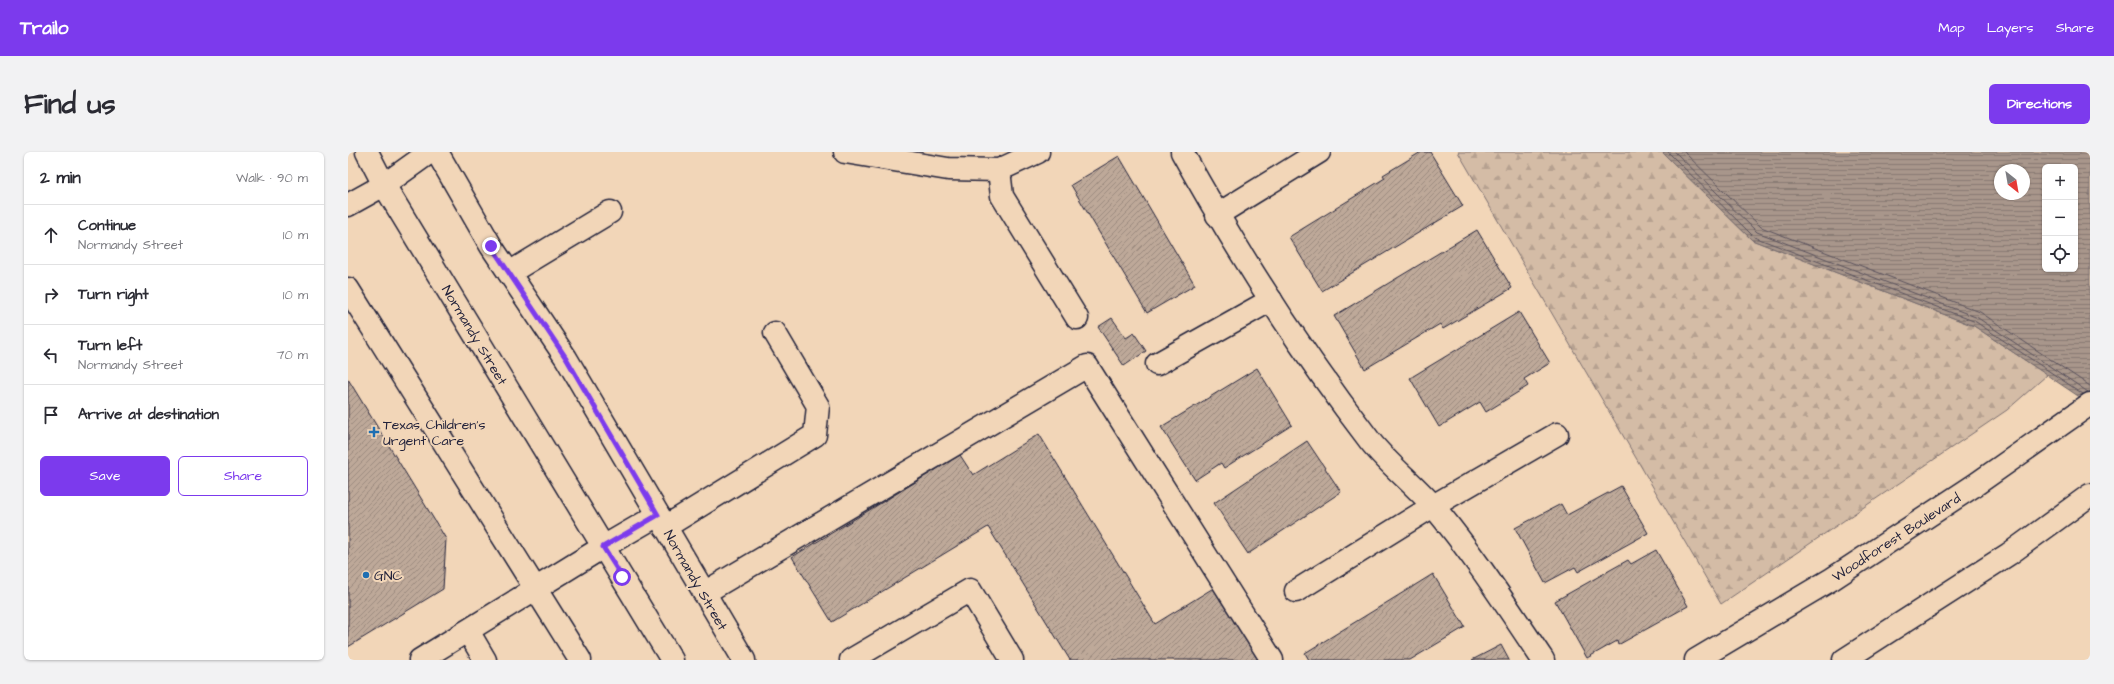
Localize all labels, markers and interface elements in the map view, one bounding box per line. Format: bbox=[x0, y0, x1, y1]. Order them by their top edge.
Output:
text: Trailo bbox=[20, 15, 69, 42]
text: Map bbox=[1938, 18, 1965, 38]
text: Layers bbox=[1987, 18, 2034, 38]
text: Share bbox=[2056, 18, 2094, 38]
button: Directions bbox=[1989, 84, 2090, 124]
text: Find us bbox=[24, 85, 115, 124]
north arrow bbox=[1994, 164, 2030, 200]
map controls bbox=[2042, 164, 2078, 272]
button: + bbox=[2042, 164, 2078, 200]
text: 2 min bbox=[40, 166, 81, 190]
text: Walk · 90 m bbox=[236, 169, 308, 187]
button: − bbox=[2042, 200, 2078, 236]
text: Continue bbox=[78, 215, 136, 236]
icon: ahead bbox=[40, 224, 62, 246]
text: 10 m bbox=[283, 226, 308, 244]
text: Normandy Street bbox=[78, 236, 183, 254]
button: locate bbox=[2042, 236, 2078, 272]
route end bbox=[482, 237, 500, 255]
street label: Normandy Street bbox=[436, 282, 512, 389]
icon: right bbox=[40, 284, 62, 306]
text: Turn right bbox=[78, 284, 149, 305]
text: 10 m bbox=[283, 286, 308, 304]
text: Turn left bbox=[78, 335, 142, 356]
icon: left bbox=[40, 344, 62, 366]
text: 70 m bbox=[276, 346, 308, 364]
text: Normandy Street bbox=[78, 356, 183, 374]
icon: arrive bbox=[40, 404, 62, 426]
text: Arrive at destination bbox=[78, 404, 219, 425]
place label: Texas Children's Urgent Care bbox=[383, 415, 486, 451]
marker: Texas Children's Urgent Care bbox=[368, 426, 380, 438]
button: Save bbox=[40, 456, 170, 496]
button: Share bbox=[178, 456, 308, 496]
street label: Woodforest Boulevard bbox=[1828, 489, 1965, 587]
street label: Normandy Street bbox=[658, 527, 732, 635]
place label: GNC bbox=[374, 566, 402, 586]
route start bbox=[613, 568, 631, 586]
marker: GNC bbox=[361, 570, 371, 580]

